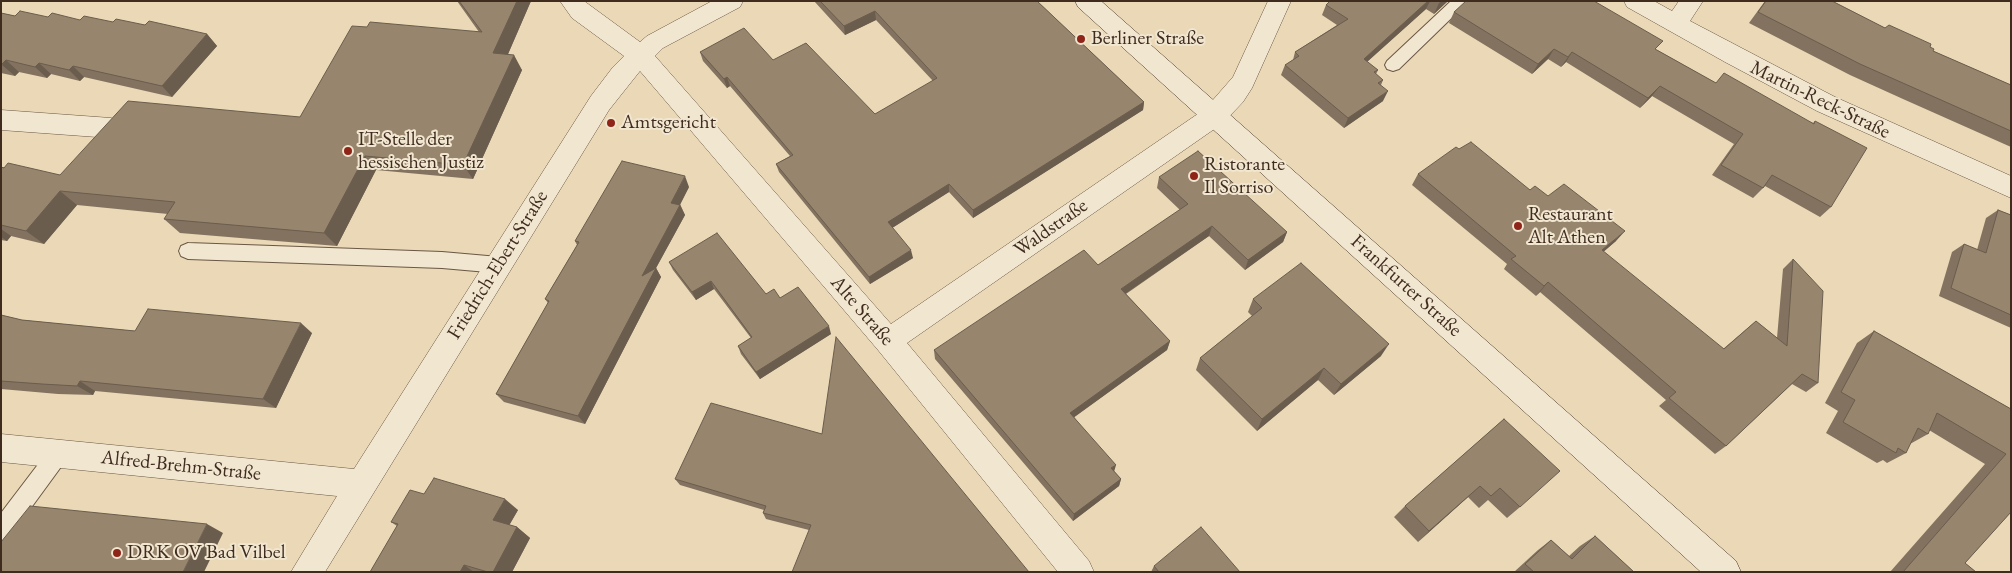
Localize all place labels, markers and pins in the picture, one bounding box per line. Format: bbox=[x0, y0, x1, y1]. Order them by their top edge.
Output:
place label: Berliner Straße bbox=[1091, 27, 1204, 51]
marker: Berliner Straße bbox=[1075, 33, 1087, 45]
place label: Amtsgericht bbox=[621, 111, 716, 135]
marker: Amtsgericht bbox=[605, 117, 617, 129]
place label: IT-Stelle der hessischen Justiz bbox=[358, 128, 484, 175]
marker: IT-Stelle der hessischen Justiz bbox=[342, 145, 354, 157]
place label: Ristorante Il Sorriso bbox=[1204, 153, 1285, 200]
marker: Ristorante Il Sorriso bbox=[1188, 170, 1200, 182]
place label: Restaurant Alt Athen bbox=[1528, 203, 1613, 250]
marker: Restaurant Alt Athen bbox=[1512, 220, 1524, 232]
place label: DRK OV Bad Vilbel bbox=[127, 541, 285, 565]
marker: DRK OV Bad Vilbel bbox=[111, 547, 123, 559]

